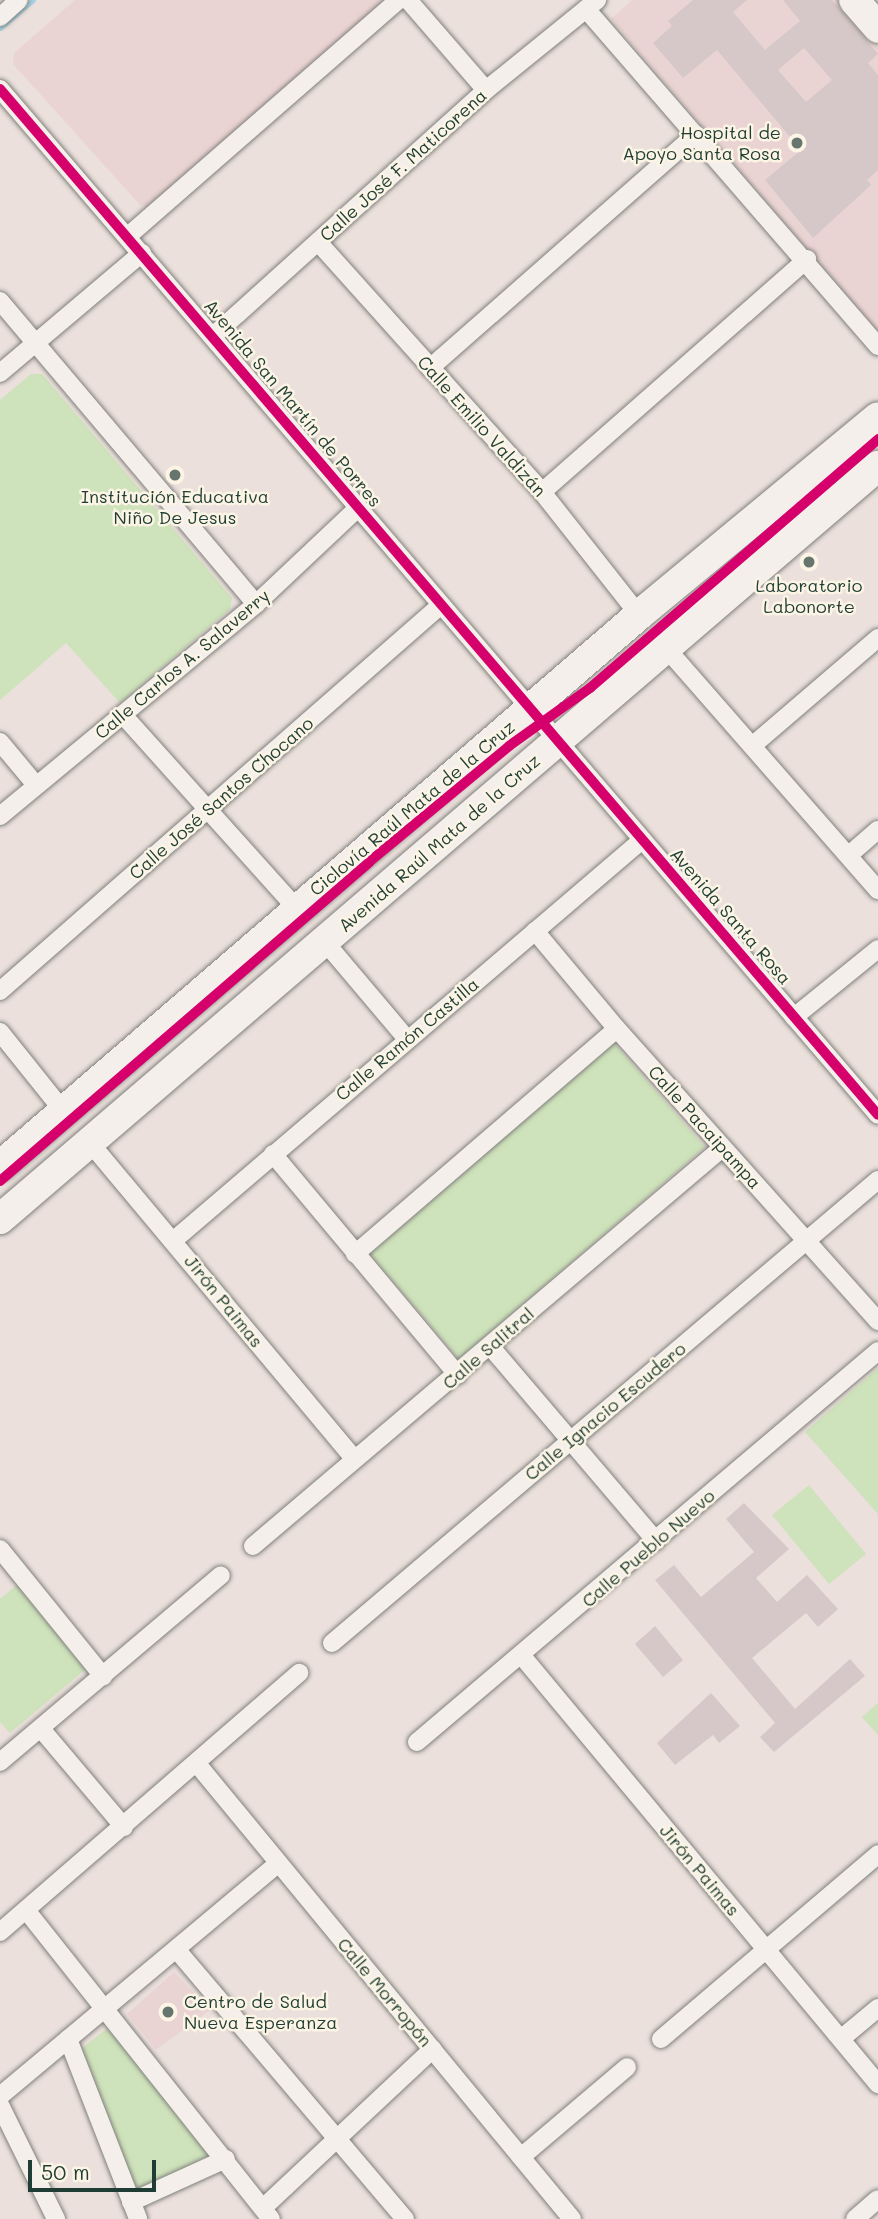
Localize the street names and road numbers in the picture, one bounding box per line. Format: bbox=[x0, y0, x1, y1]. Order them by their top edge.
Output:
street label: Calle José F. Maticorena bbox=[315, 84, 491, 246]
street label: Avenida San Martín de Porres bbox=[200, 295, 386, 511]
street label: Calle Emilio Valdizán bbox=[413, 351, 551, 501]
street label: Calle Carlos A. Salaverry bbox=[90, 585, 274, 743]
street label: Calle José Santos Chocano bbox=[125, 712, 317, 884]
street label: Ciclovía Raúl Mata de la Cruz bbox=[305, 716, 519, 900]
street label: Avenida Raúl Mata de la Cruz bbox=[334, 750, 544, 936]
street label: Avenida Santa Rosa bbox=[666, 843, 796, 989]
street label: Calle Ramón Castilla bbox=[331, 973, 483, 1105]
street label: Calle Pacaipampa bbox=[644, 1061, 766, 1193]
street label: Jirón Paimas bbox=[180, 1250, 268, 1352]
street label: Calle Salitral bbox=[438, 1302, 538, 1394]
street label: Calle Ignacio Escudero bbox=[520, 1337, 690, 1485]
street label: Calle Pueblo Nuevo bbox=[577, 1484, 719, 1612]
street label: Jirón Paimas bbox=[655, 1820, 745, 1920]
street label: Calle Morropón bbox=[333, 1933, 437, 2051]

